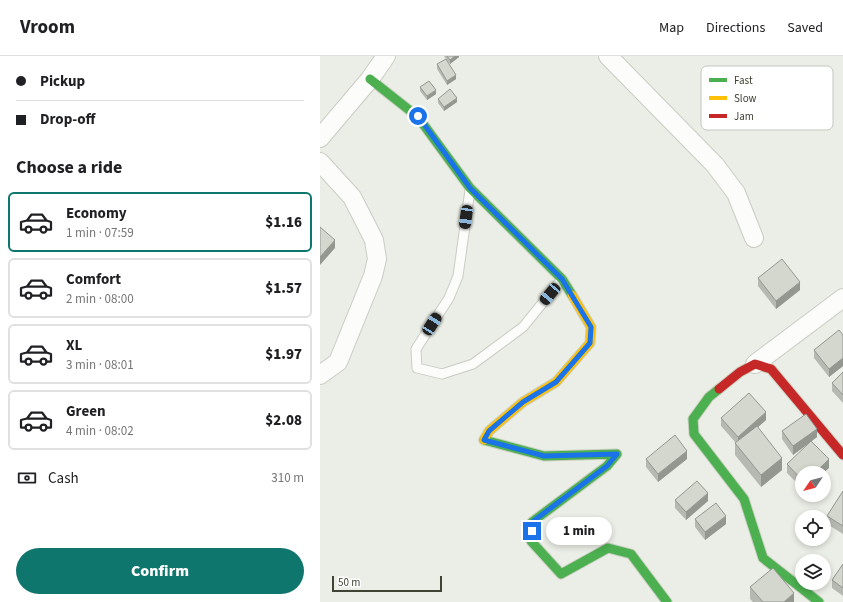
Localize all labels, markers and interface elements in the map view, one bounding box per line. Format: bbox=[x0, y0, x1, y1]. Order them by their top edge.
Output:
text: Vroom bbox=[20, 14, 75, 41]
text: Map bbox=[659, 18, 684, 38]
text: Directions bbox=[706, 18, 765, 38]
text: Saved bbox=[787, 18, 823, 38]
legend bbox=[701, 66, 833, 130]
text: Pickup bbox=[40, 71, 85, 92]
text: Fast bbox=[734, 73, 753, 88]
text: Slow bbox=[734, 91, 757, 106]
route start bbox=[409, 107, 427, 125]
text: Drop-off bbox=[40, 109, 95, 130]
text: Jam bbox=[734, 109, 754, 124]
text: Choose a ride bbox=[16, 155, 122, 180]
text: Economy bbox=[66, 203, 127, 224]
icon: car bbox=[18, 204, 54, 240]
car bbox=[458, 204, 474, 230]
text: $1.16 bbox=[265, 212, 302, 233]
text: 1 min · 07:59 bbox=[66, 224, 134, 242]
text: Comfort bbox=[66, 269, 121, 290]
icon: car bbox=[18, 270, 54, 306]
text: $1.57 bbox=[265, 278, 302, 299]
car bbox=[538, 281, 562, 307]
text: 2 min · 08:00 bbox=[66, 290, 134, 308]
car bbox=[420, 311, 444, 337]
text: XL bbox=[66, 335, 82, 356]
icon: car bbox=[18, 336, 54, 372]
text: $1.97 bbox=[265, 344, 302, 365]
text: 3 min · 08:01 bbox=[66, 356, 134, 374]
text: Green bbox=[66, 401, 106, 422]
icon: car bbox=[18, 402, 54, 438]
text: $2.08 bbox=[265, 410, 302, 431]
text: 4 min · 08:02 bbox=[66, 422, 134, 440]
north arrow bbox=[795, 466, 831, 502]
map controls bbox=[795, 466, 831, 590]
icon: cash bbox=[16, 467, 38, 489]
text: Cash bbox=[48, 468, 79, 489]
text: 310 m bbox=[271, 469, 304, 487]
button: locate bbox=[795, 510, 831, 546]
callout: 1 min bbox=[546, 517, 612, 545]
route end bbox=[523, 522, 541, 540]
text: 1 min bbox=[563, 522, 595, 540]
button: Confirm bbox=[16, 548, 304, 594]
button: layers bbox=[795, 554, 831, 590]
scale bar bbox=[332, 574, 442, 593]
text: 50 m bbox=[338, 575, 360, 590]

